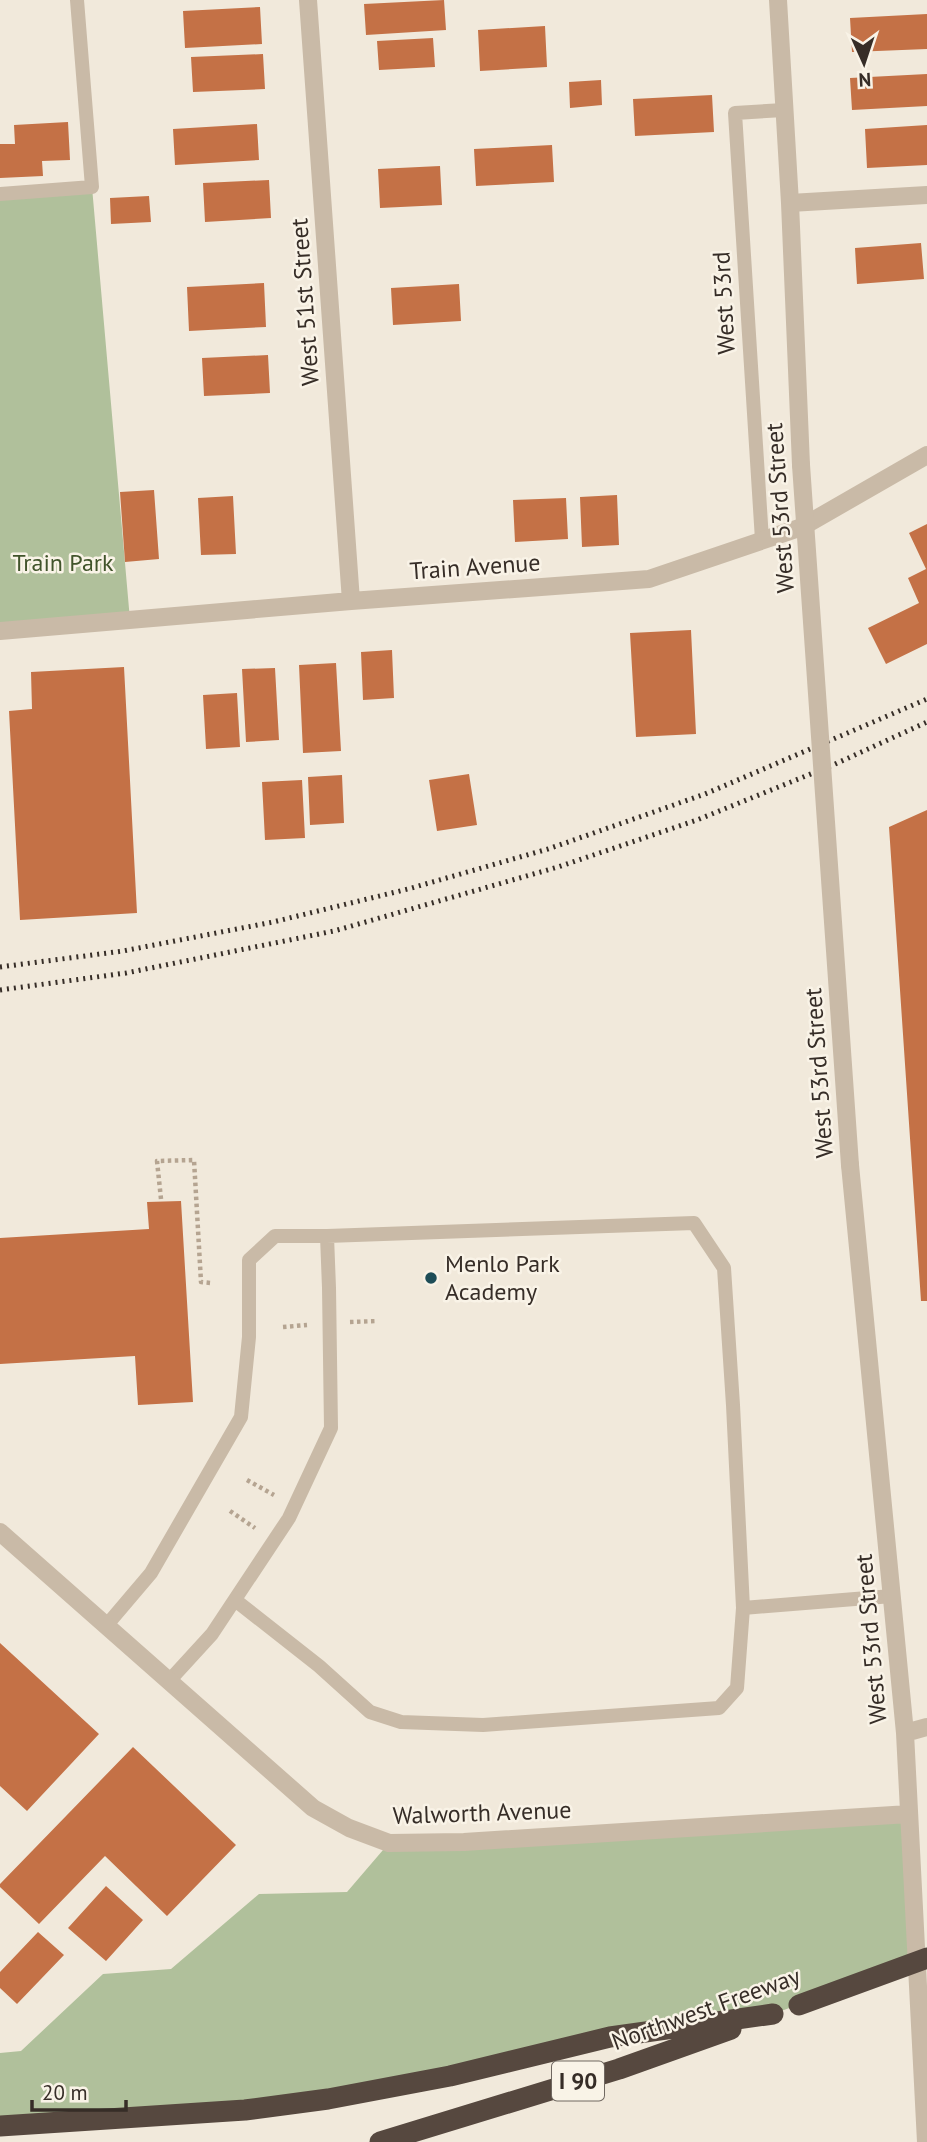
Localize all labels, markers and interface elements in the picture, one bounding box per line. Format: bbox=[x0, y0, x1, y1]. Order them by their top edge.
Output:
north arrow bbox=[829, 28, 899, 98]
text: N bbox=[858, 68, 872, 92]
street label: West 51st Street bbox=[283, 217, 326, 387]
street label: West 53rd bbox=[705, 251, 742, 355]
street label: West 53rd Street bbox=[758, 422, 801, 594]
street label: Train Avenue bbox=[409, 546, 541, 587]
park label: Train Park bbox=[13, 547, 114, 578]
street label: West 53rd Street bbox=[797, 987, 840, 1159]
place label: Menlo Park Academy bbox=[445, 1248, 560, 1307]
marker: Menlo Park Academy bbox=[423, 1270, 439, 1286]
street label: West 53rd Street bbox=[848, 1553, 893, 1725]
street label: Walworth Avenue bbox=[392, 1794, 572, 1831]
street label: Northwest Freeway bbox=[607, 1960, 804, 2057]
road number: I 90 bbox=[552, 2062, 604, 2100]
scale bar bbox=[32, 2068, 126, 2112]
text: 20 m bbox=[42, 2079, 88, 2106]

